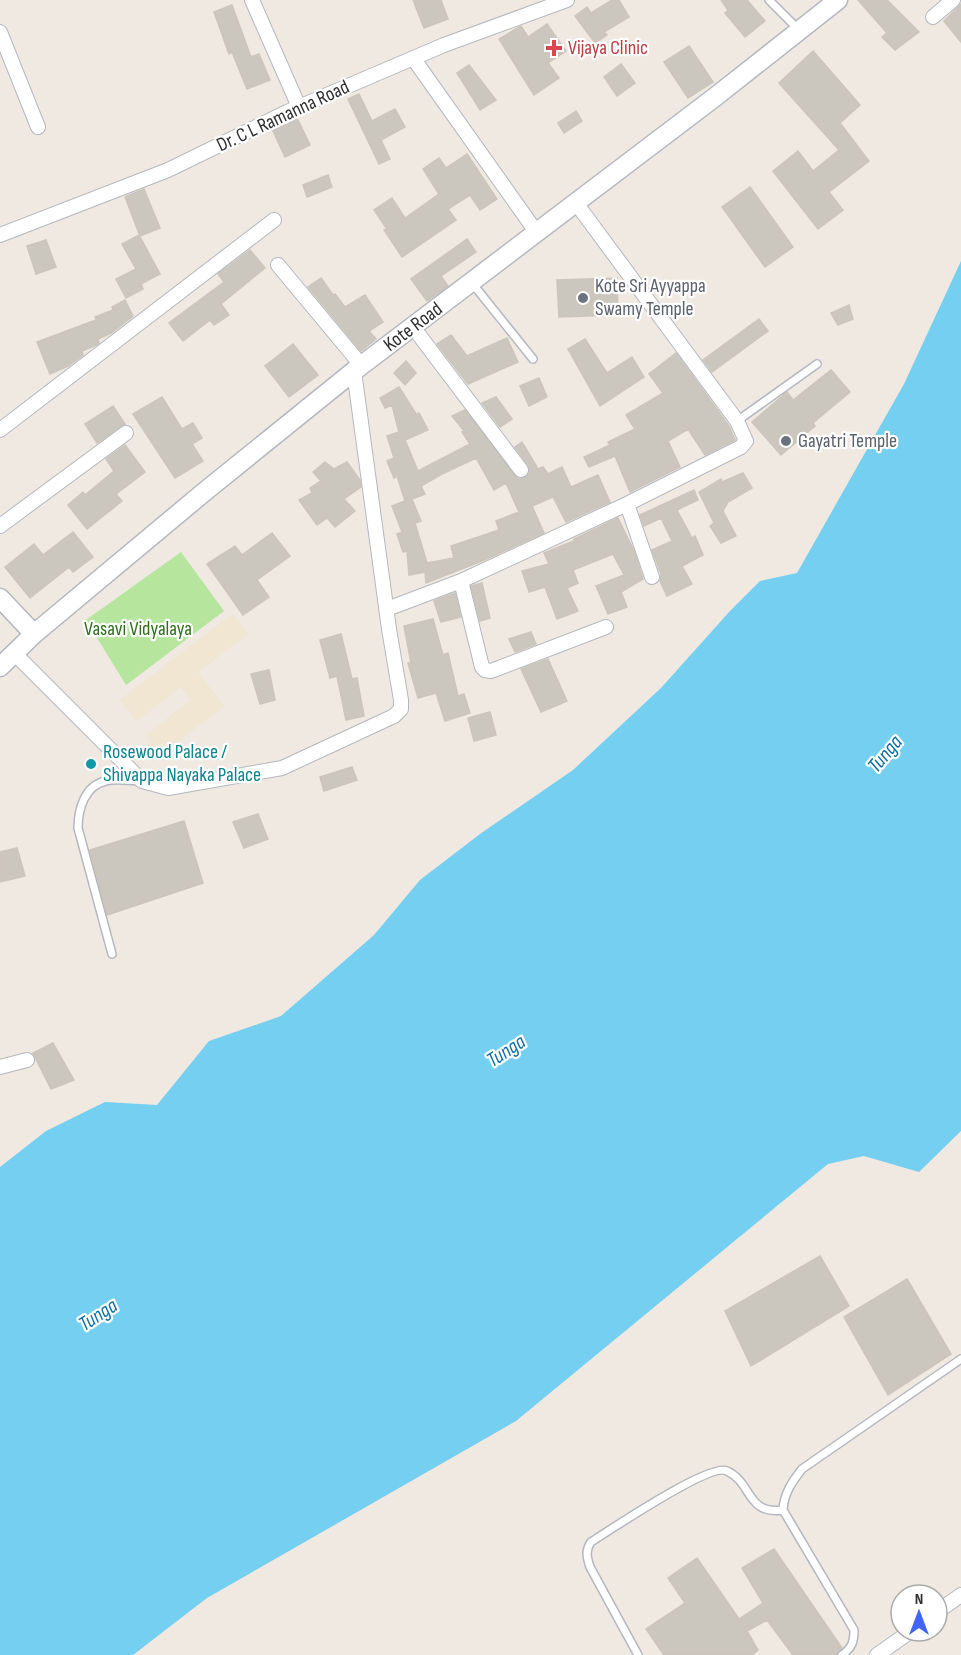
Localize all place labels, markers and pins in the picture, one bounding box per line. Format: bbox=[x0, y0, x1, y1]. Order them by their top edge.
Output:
place label: Vijaya Clinic bbox=[568, 36, 648, 60]
marker: Vijaya Clinic bbox=[545, 39, 563, 57]
place label: Kote Sri Ayyappa Swamy Temple bbox=[595, 274, 706, 321]
marker: Kote Sri Ayyappa Swamy Temple bbox=[576, 291, 590, 305]
place label: Gayatri Temple bbox=[798, 429, 897, 453]
marker: Gayatri Temple bbox=[779, 434, 793, 448]
place label: Rosewood Palace / Shivappa Nayaka Palace bbox=[103, 740, 261, 787]
marker: Rosewood Palace / Shivappa Nayaka Palace bbox=[84, 757, 98, 771]

